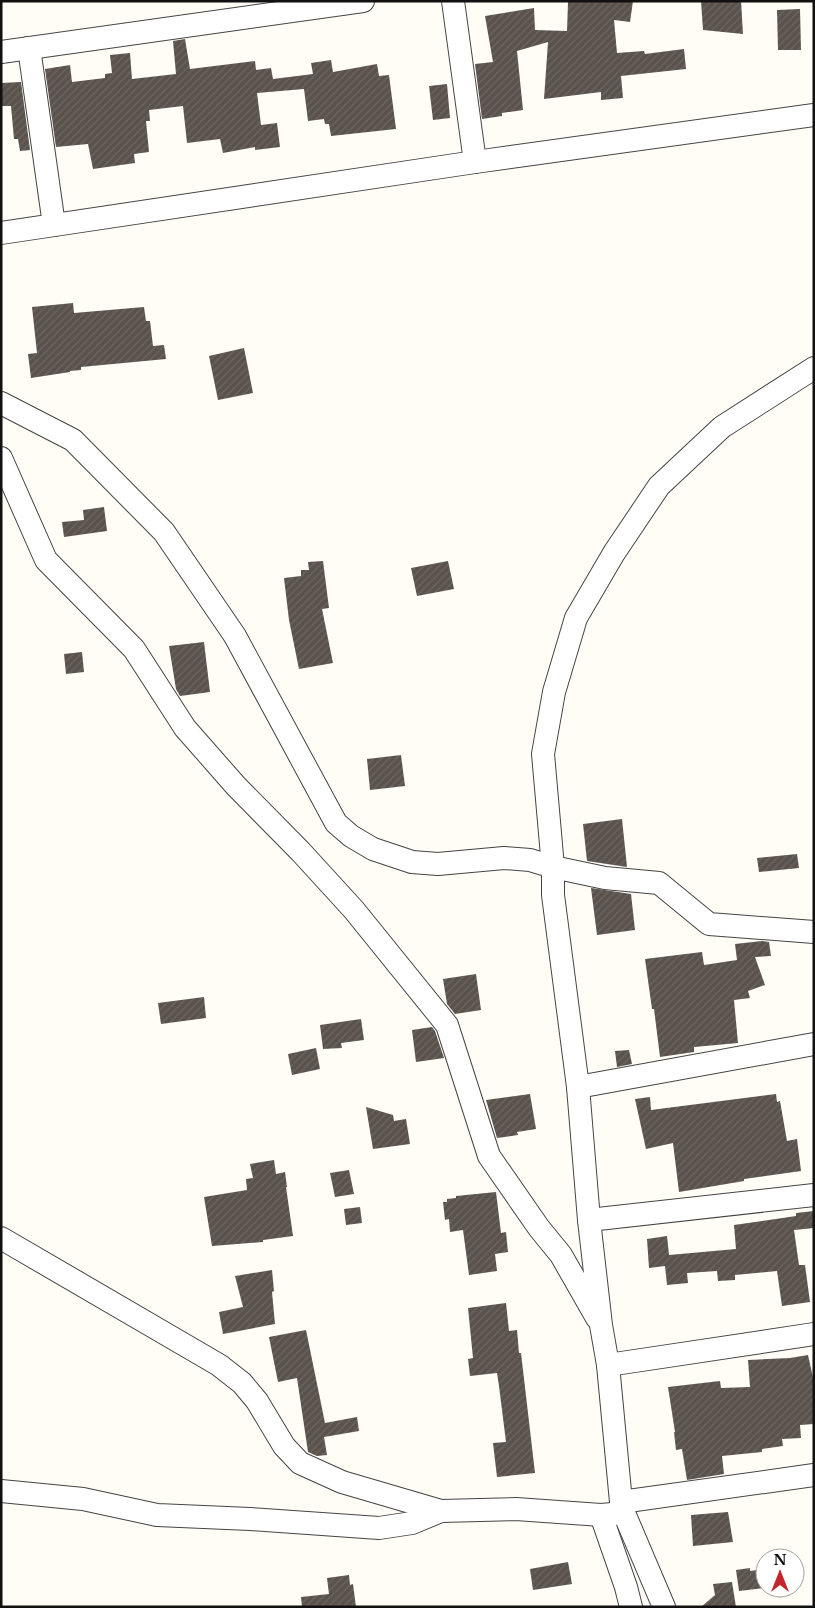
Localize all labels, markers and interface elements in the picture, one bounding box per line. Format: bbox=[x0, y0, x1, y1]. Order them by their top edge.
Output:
north arrow bbox=[755, 1548, 805, 1598]
text: N bbox=[773, 1551, 787, 1569]

